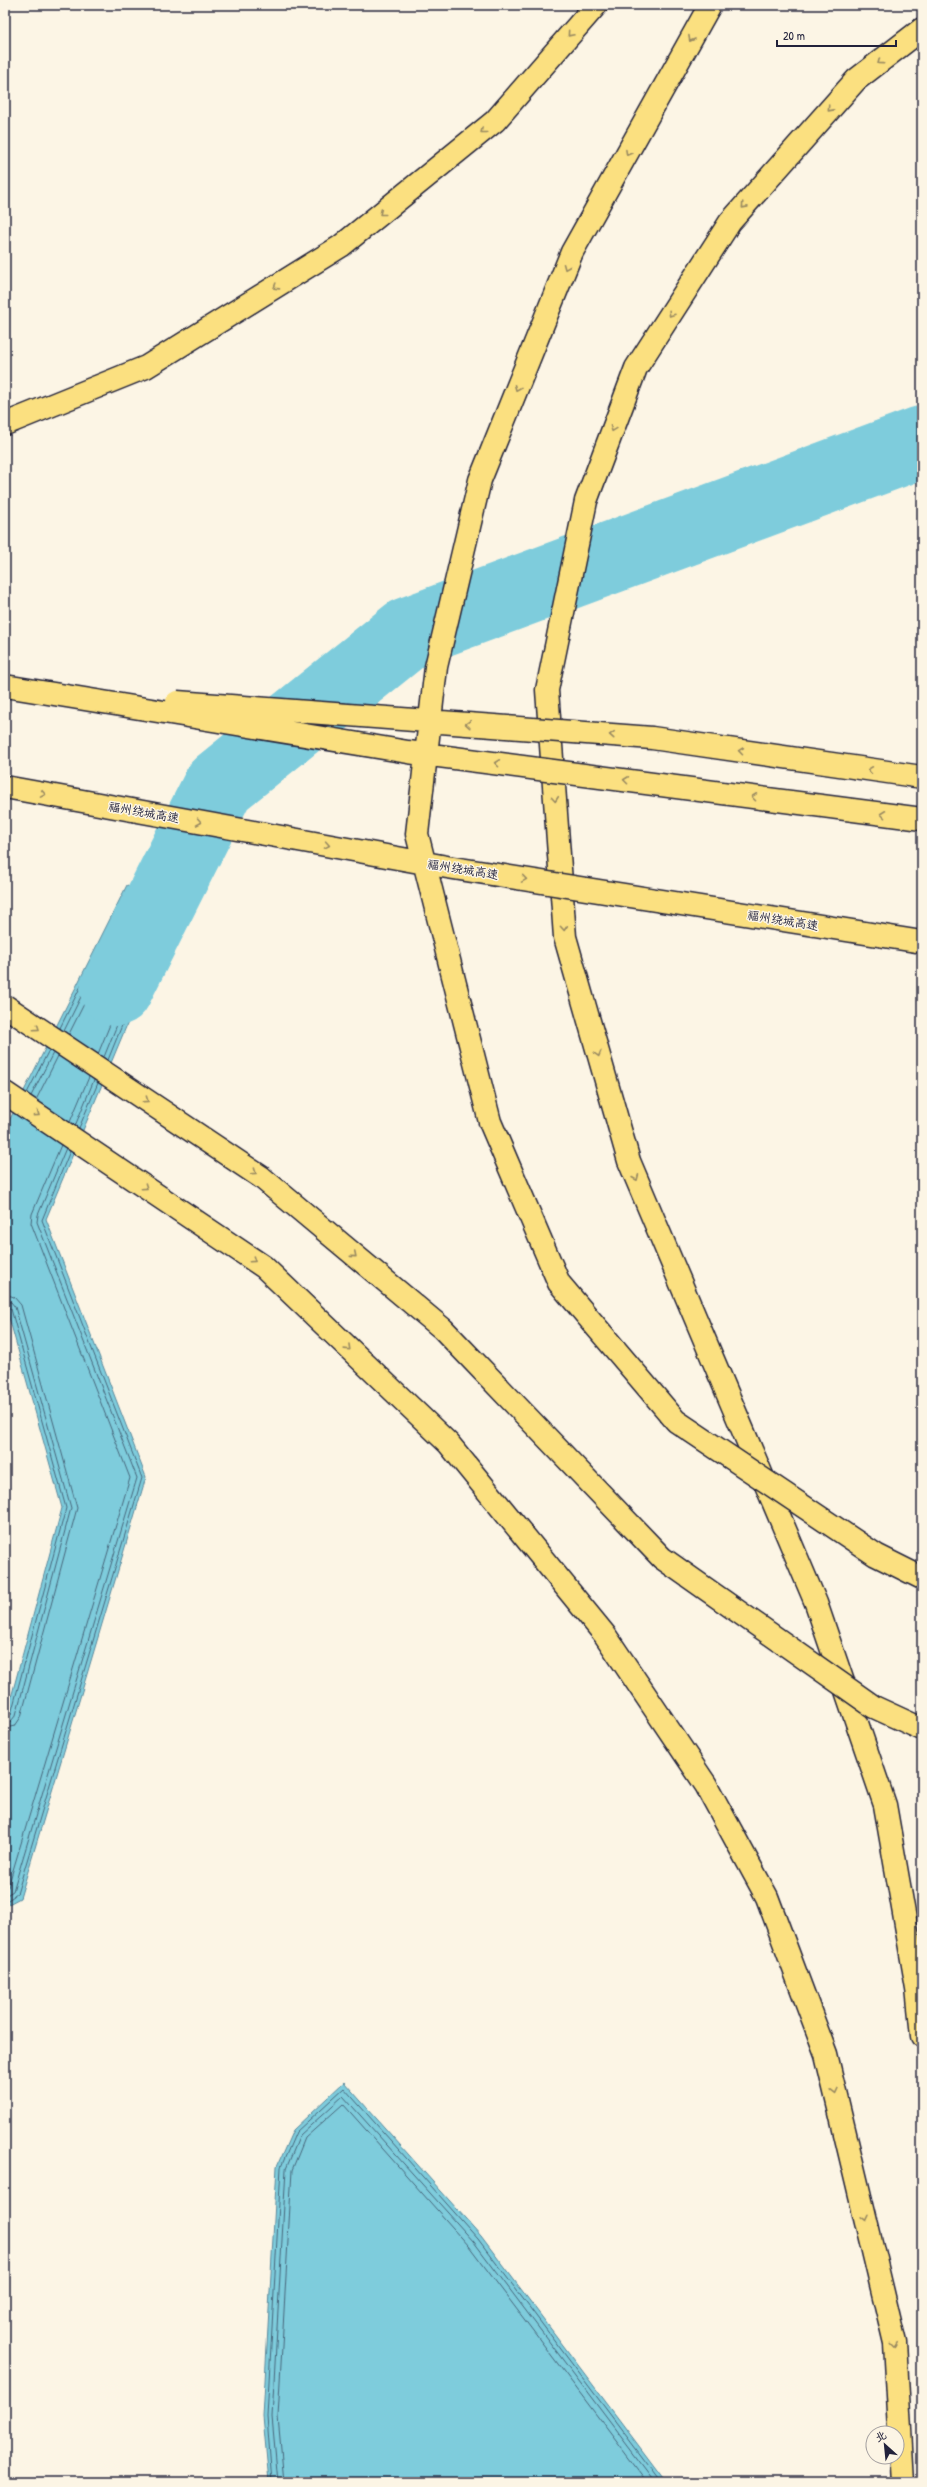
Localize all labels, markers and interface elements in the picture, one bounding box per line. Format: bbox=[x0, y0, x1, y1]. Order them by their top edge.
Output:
scale bar bbox=[777, 22, 896, 48]
text: 20 m bbox=[783, 27, 805, 44]
one-way arrow bbox=[568, 30, 575, 37]
one-way arrow bbox=[688, 35, 696, 42]
one-way arrow bbox=[877, 57, 884, 64]
one-way arrow bbox=[828, 104, 835, 112]
one-way arrow bbox=[481, 126, 488, 133]
one-way arrow bbox=[625, 148, 632, 156]
one-way arrow bbox=[741, 201, 749, 209]
one-way arrow bbox=[380, 208, 387, 215]
one-way arrow bbox=[563, 264, 571, 271]
one-way arrow bbox=[273, 282, 280, 289]
one-way arrow bbox=[669, 309, 676, 316]
one-way arrow bbox=[514, 384, 522, 391]
one-way arrow bbox=[610, 425, 618, 432]
one-way arrow bbox=[465, 720, 471, 729]
one-way arrow bbox=[609, 731, 615, 740]
one-way arrow bbox=[738, 747, 744, 756]
one-way arrow bbox=[494, 759, 500, 768]
one-way arrow bbox=[866, 766, 873, 775]
one-way arrow bbox=[622, 776, 629, 785]
one-way arrow bbox=[40, 789, 46, 797]
one-way arrow bbox=[751, 793, 758, 802]
one-way arrow bbox=[551, 796, 560, 802]
street label: 福州绕城高速 bbox=[107, 797, 181, 827]
one-way arrow bbox=[880, 810, 886, 819]
one-way arrow bbox=[196, 817, 202, 826]
one-way arrow bbox=[324, 840, 330, 849]
street label: 福州绕城高速 bbox=[426, 855, 500, 883]
one-way arrow bbox=[521, 874, 527, 883]
street label: 福州绕城高速 bbox=[746, 906, 820, 934]
one-way arrow bbox=[560, 925, 569, 931]
one-way arrow bbox=[33, 1023, 40, 1030]
one-way arrow bbox=[593, 1050, 602, 1057]
one-way arrow bbox=[141, 1095, 148, 1102]
one-way arrow bbox=[33, 1110, 40, 1117]
one-way arrow bbox=[250, 1167, 257, 1175]
one-way arrow bbox=[631, 1174, 639, 1181]
one-way arrow bbox=[141, 1182, 148, 1190]
one-way arrow bbox=[349, 1250, 357, 1257]
one-way arrow bbox=[249, 1255, 256, 1262]
one-way arrow bbox=[343, 1343, 351, 1351]
one-way arrow bbox=[830, 2089, 838, 2095]
one-way arrow bbox=[860, 2215, 869, 2222]
one-way arrow bbox=[890, 2342, 899, 2348]
north arrow bbox=[865, 2425, 905, 2465]
text: 北 bbox=[872, 2427, 889, 2445]

